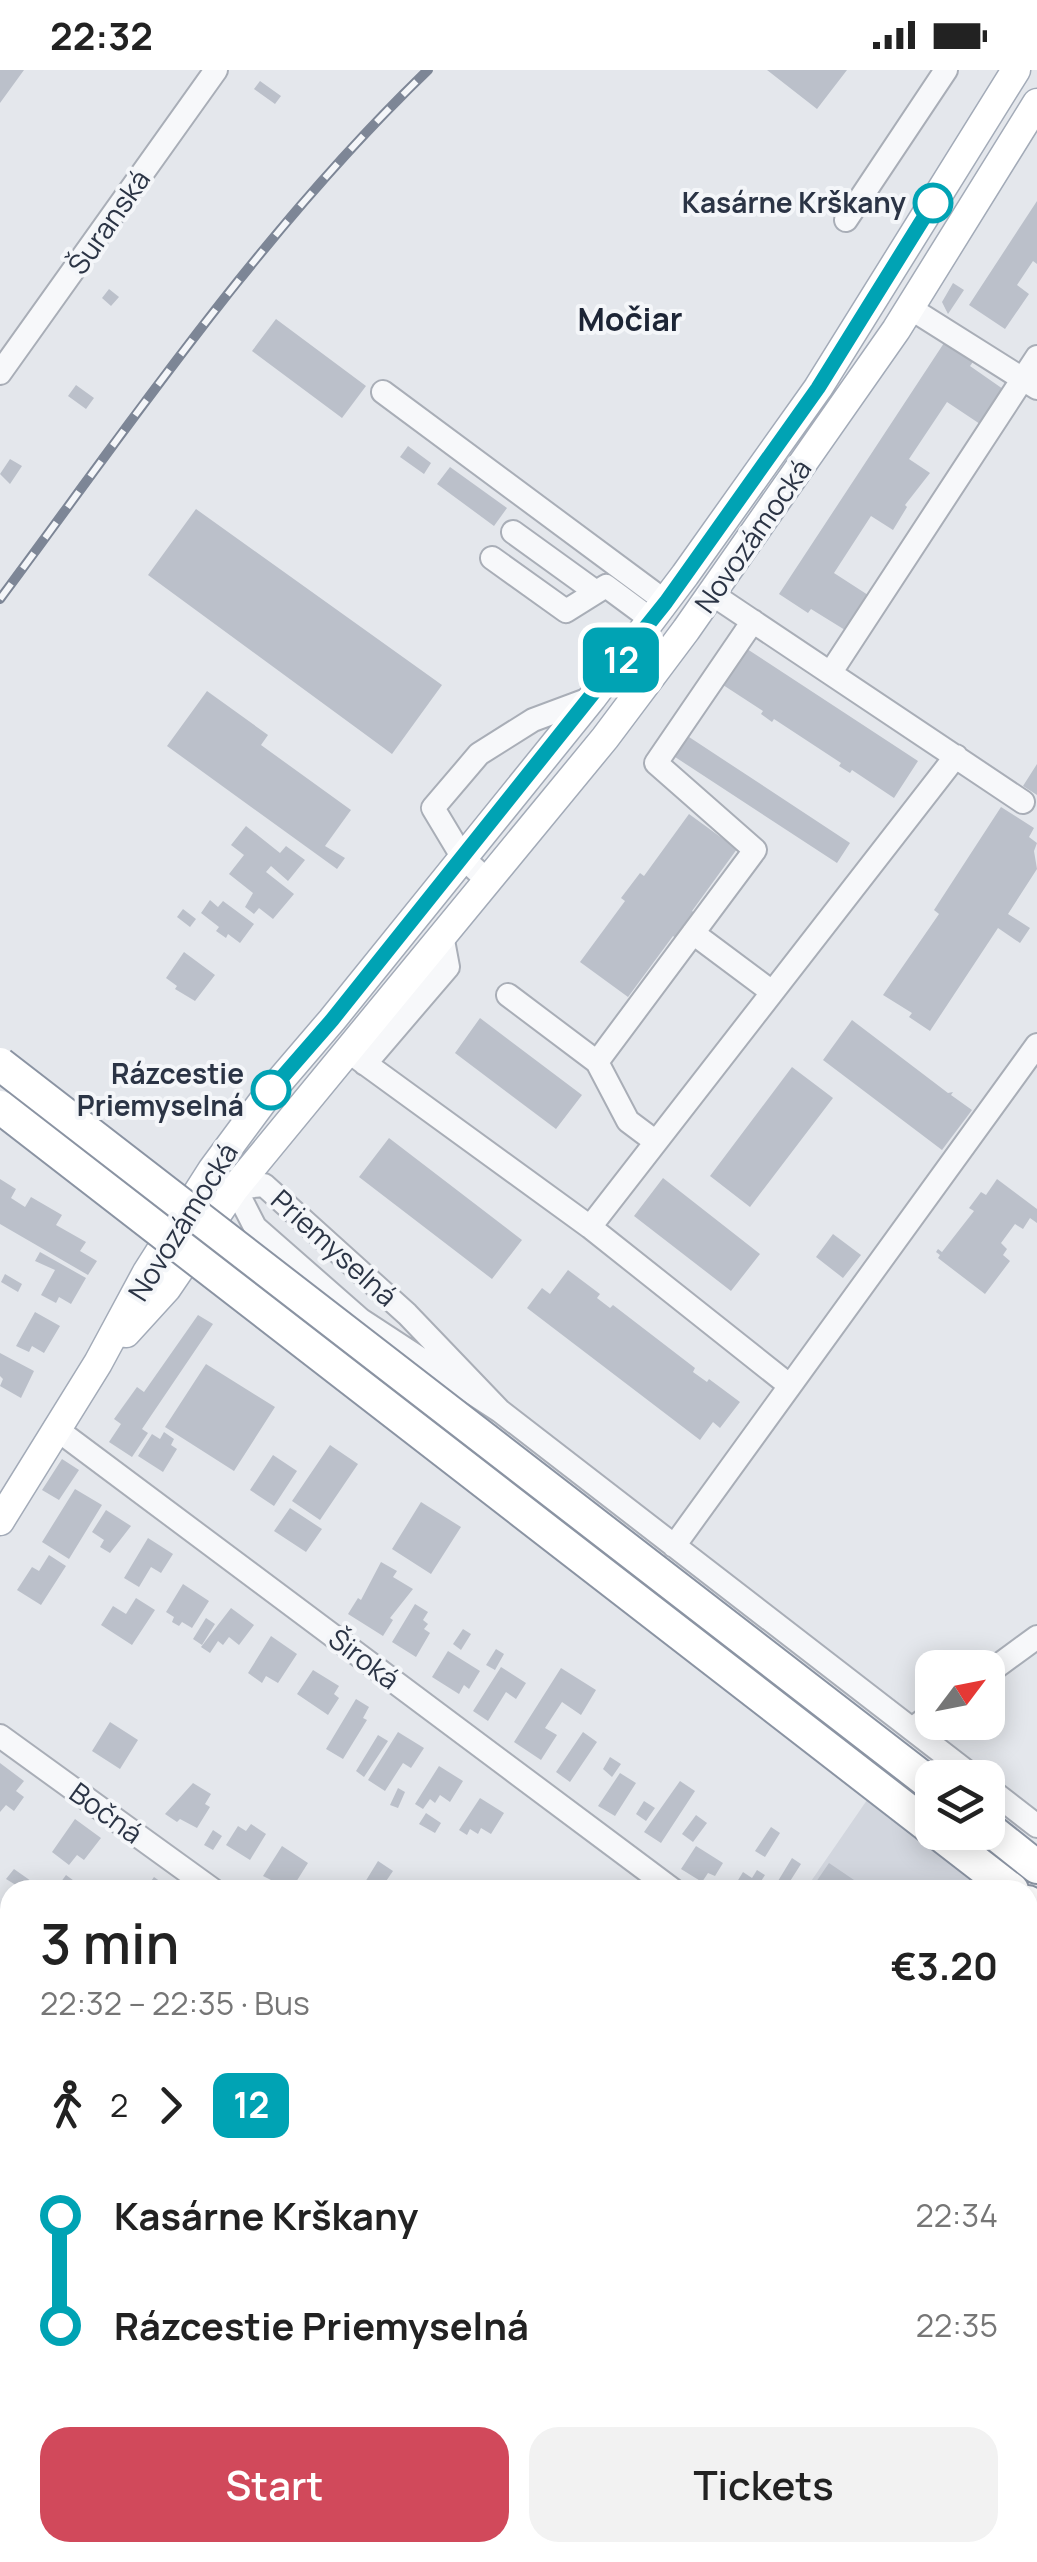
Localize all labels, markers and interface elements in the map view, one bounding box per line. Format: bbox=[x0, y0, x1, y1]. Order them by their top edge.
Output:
text: 22:32 bbox=[50, 9, 153, 61]
street label: Šuranská bbox=[58, 161, 158, 281]
place label: Kasárne Krškany bbox=[682, 183, 906, 221]
marker: Kasárne Krškany bbox=[914, 184, 952, 222]
district label: Močiar bbox=[577, 297, 683, 341]
street label: Novozámocká bbox=[685, 451, 819, 620]
line badge: 12 bbox=[576, 628, 666, 692]
text: 12 bbox=[603, 636, 639, 684]
place label: Rázcestie Priemyselná bbox=[77, 1054, 244, 1124]
marker: Rázcestie Priemyselná bbox=[252, 1071, 290, 1109]
street label: Novozámocká bbox=[118, 1135, 246, 1308]
street label: Priemyselná bbox=[264, 1181, 406, 1314]
street label: Široká bbox=[321, 1619, 408, 1697]
north arrow bbox=[915, 1650, 1005, 1740]
map controls bbox=[915, 1650, 1005, 1850]
button: layers bbox=[915, 1760, 1005, 1850]
street label: Bočná bbox=[62, 1773, 151, 1851]
text: 3 min bbox=[40, 1905, 179, 1981]
text: €3.20 bbox=[891, 1939, 998, 1991]
text: 22:32 – 22:35 · Bus bbox=[40, 1981, 310, 2025]
icon: walk bbox=[40, 2078, 95, 2133]
icon: forward bbox=[143, 2078, 198, 2133]
text: 12 bbox=[233, 2081, 269, 2129]
text: 2 bbox=[110, 2083, 128, 2127]
text: Kasárne Krškany bbox=[114, 2189, 418, 2241]
text: 22:34 bbox=[915, 2193, 998, 2237]
text: Rázcestie Priemyselná bbox=[114, 2299, 529, 2351]
text: 22:35 bbox=[916, 2303, 998, 2347]
button: Start bbox=[40, 2427, 509, 2542]
button: Tickets bbox=[529, 2427, 998, 2542]

